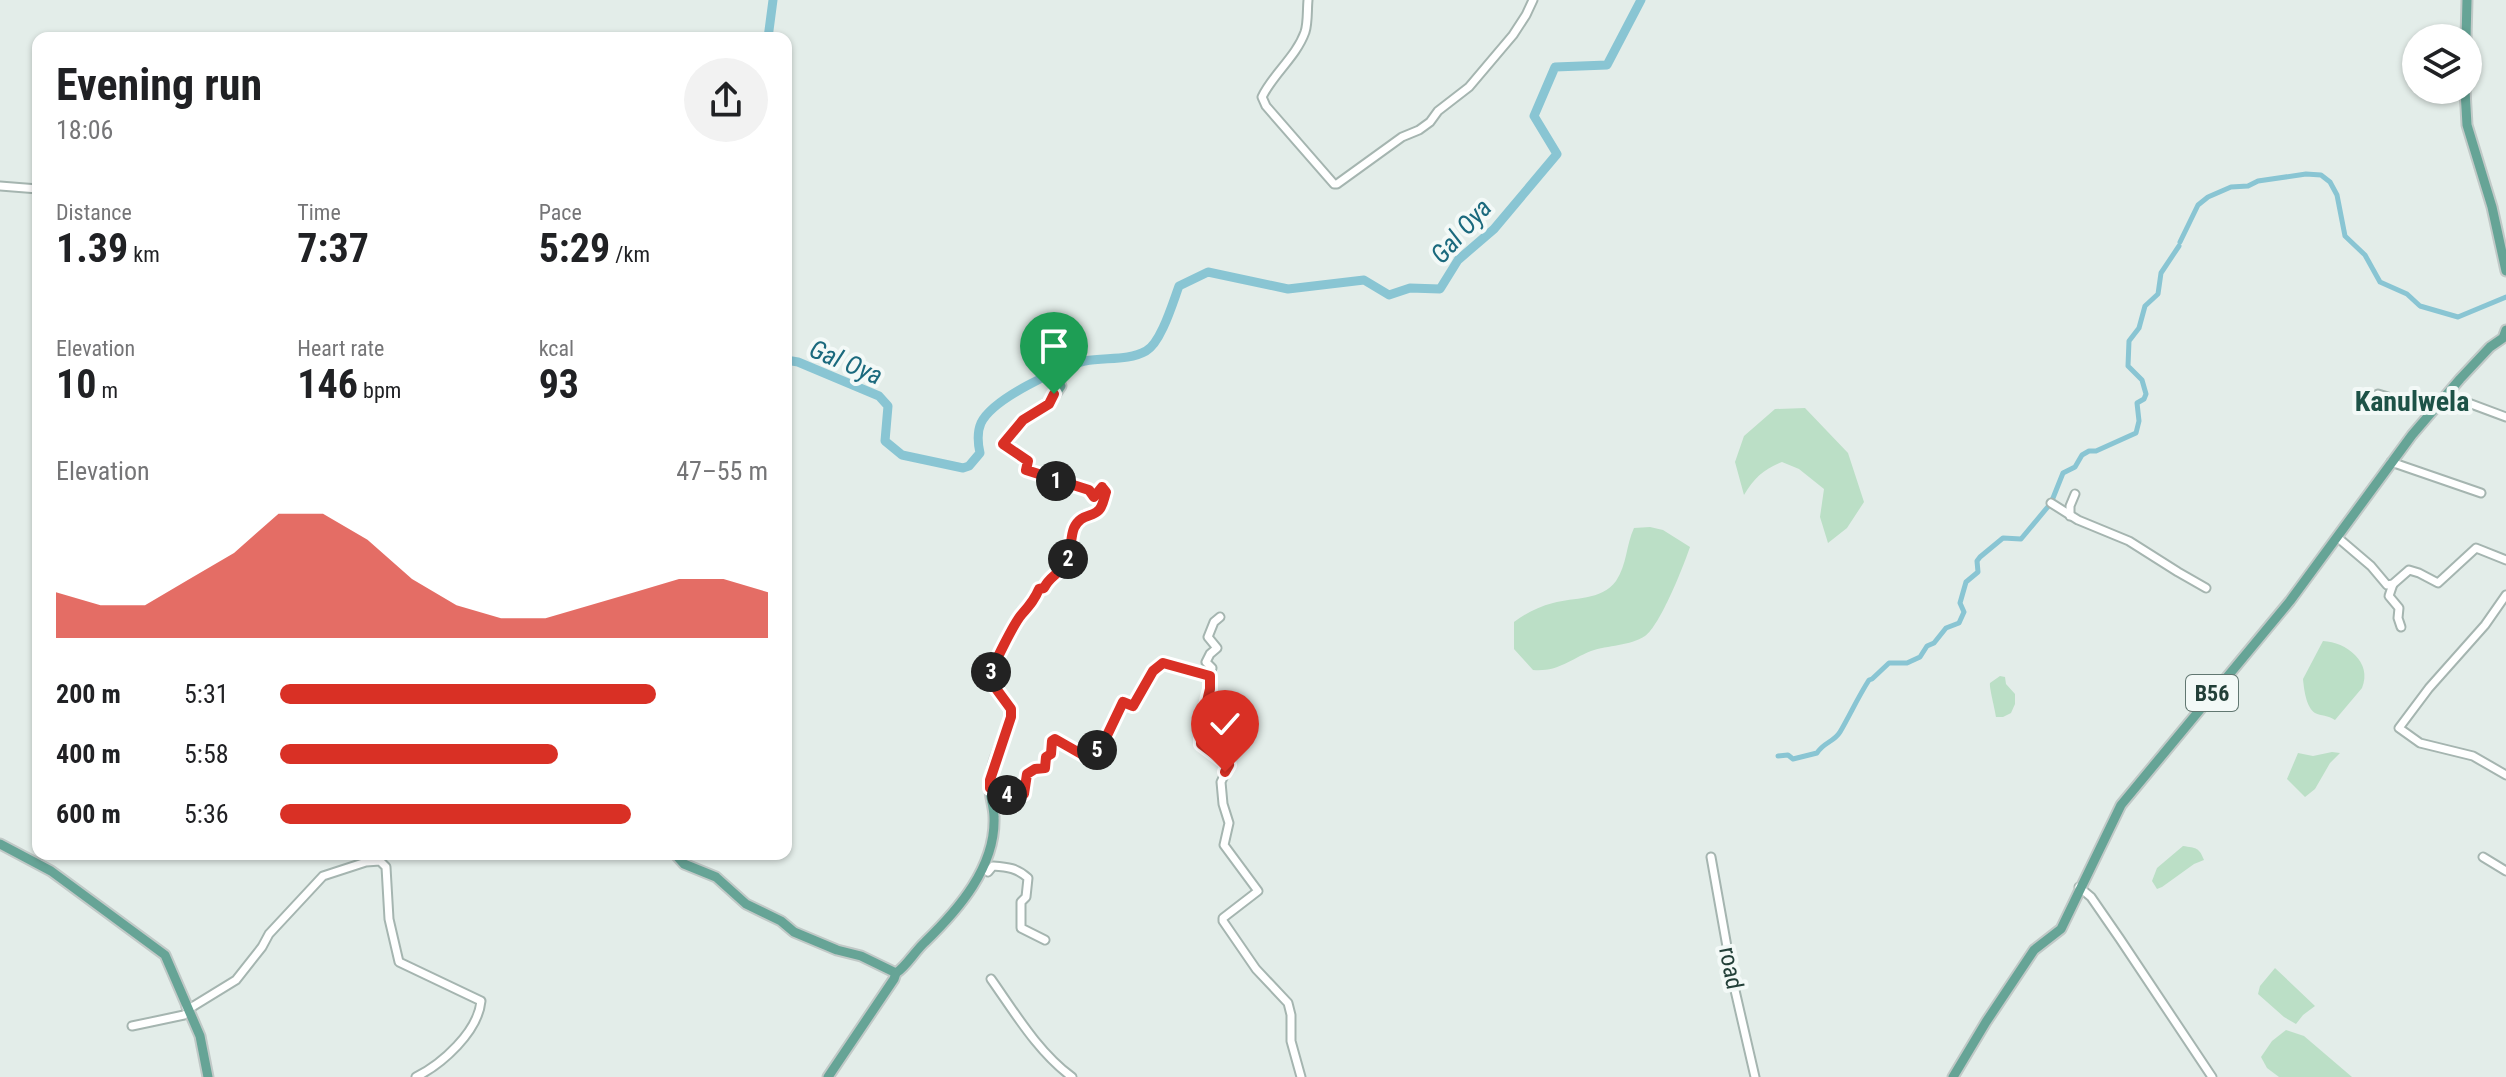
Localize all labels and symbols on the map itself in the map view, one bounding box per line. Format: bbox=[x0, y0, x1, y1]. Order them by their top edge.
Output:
water label: Gal Oya bbox=[1424, 193, 1498, 269]
pin bbox=[1020, 312, 1088, 394]
water label: Gal Oya bbox=[805, 333, 887, 391]
district label: Kanulwela bbox=[2355, 385, 2469, 418]
pin: 1 bbox=[1036, 461, 1076, 501]
pin: 2 bbox=[1048, 539, 1088, 579]
pin: 3 bbox=[971, 652, 1011, 692]
road number: B56 bbox=[2186, 675, 2238, 711]
pin bbox=[1191, 690, 1259, 772]
pin: 5 bbox=[1077, 730, 1117, 770]
pin: 4 bbox=[987, 775, 1027, 815]
street label: road bbox=[1713, 944, 1749, 992]

